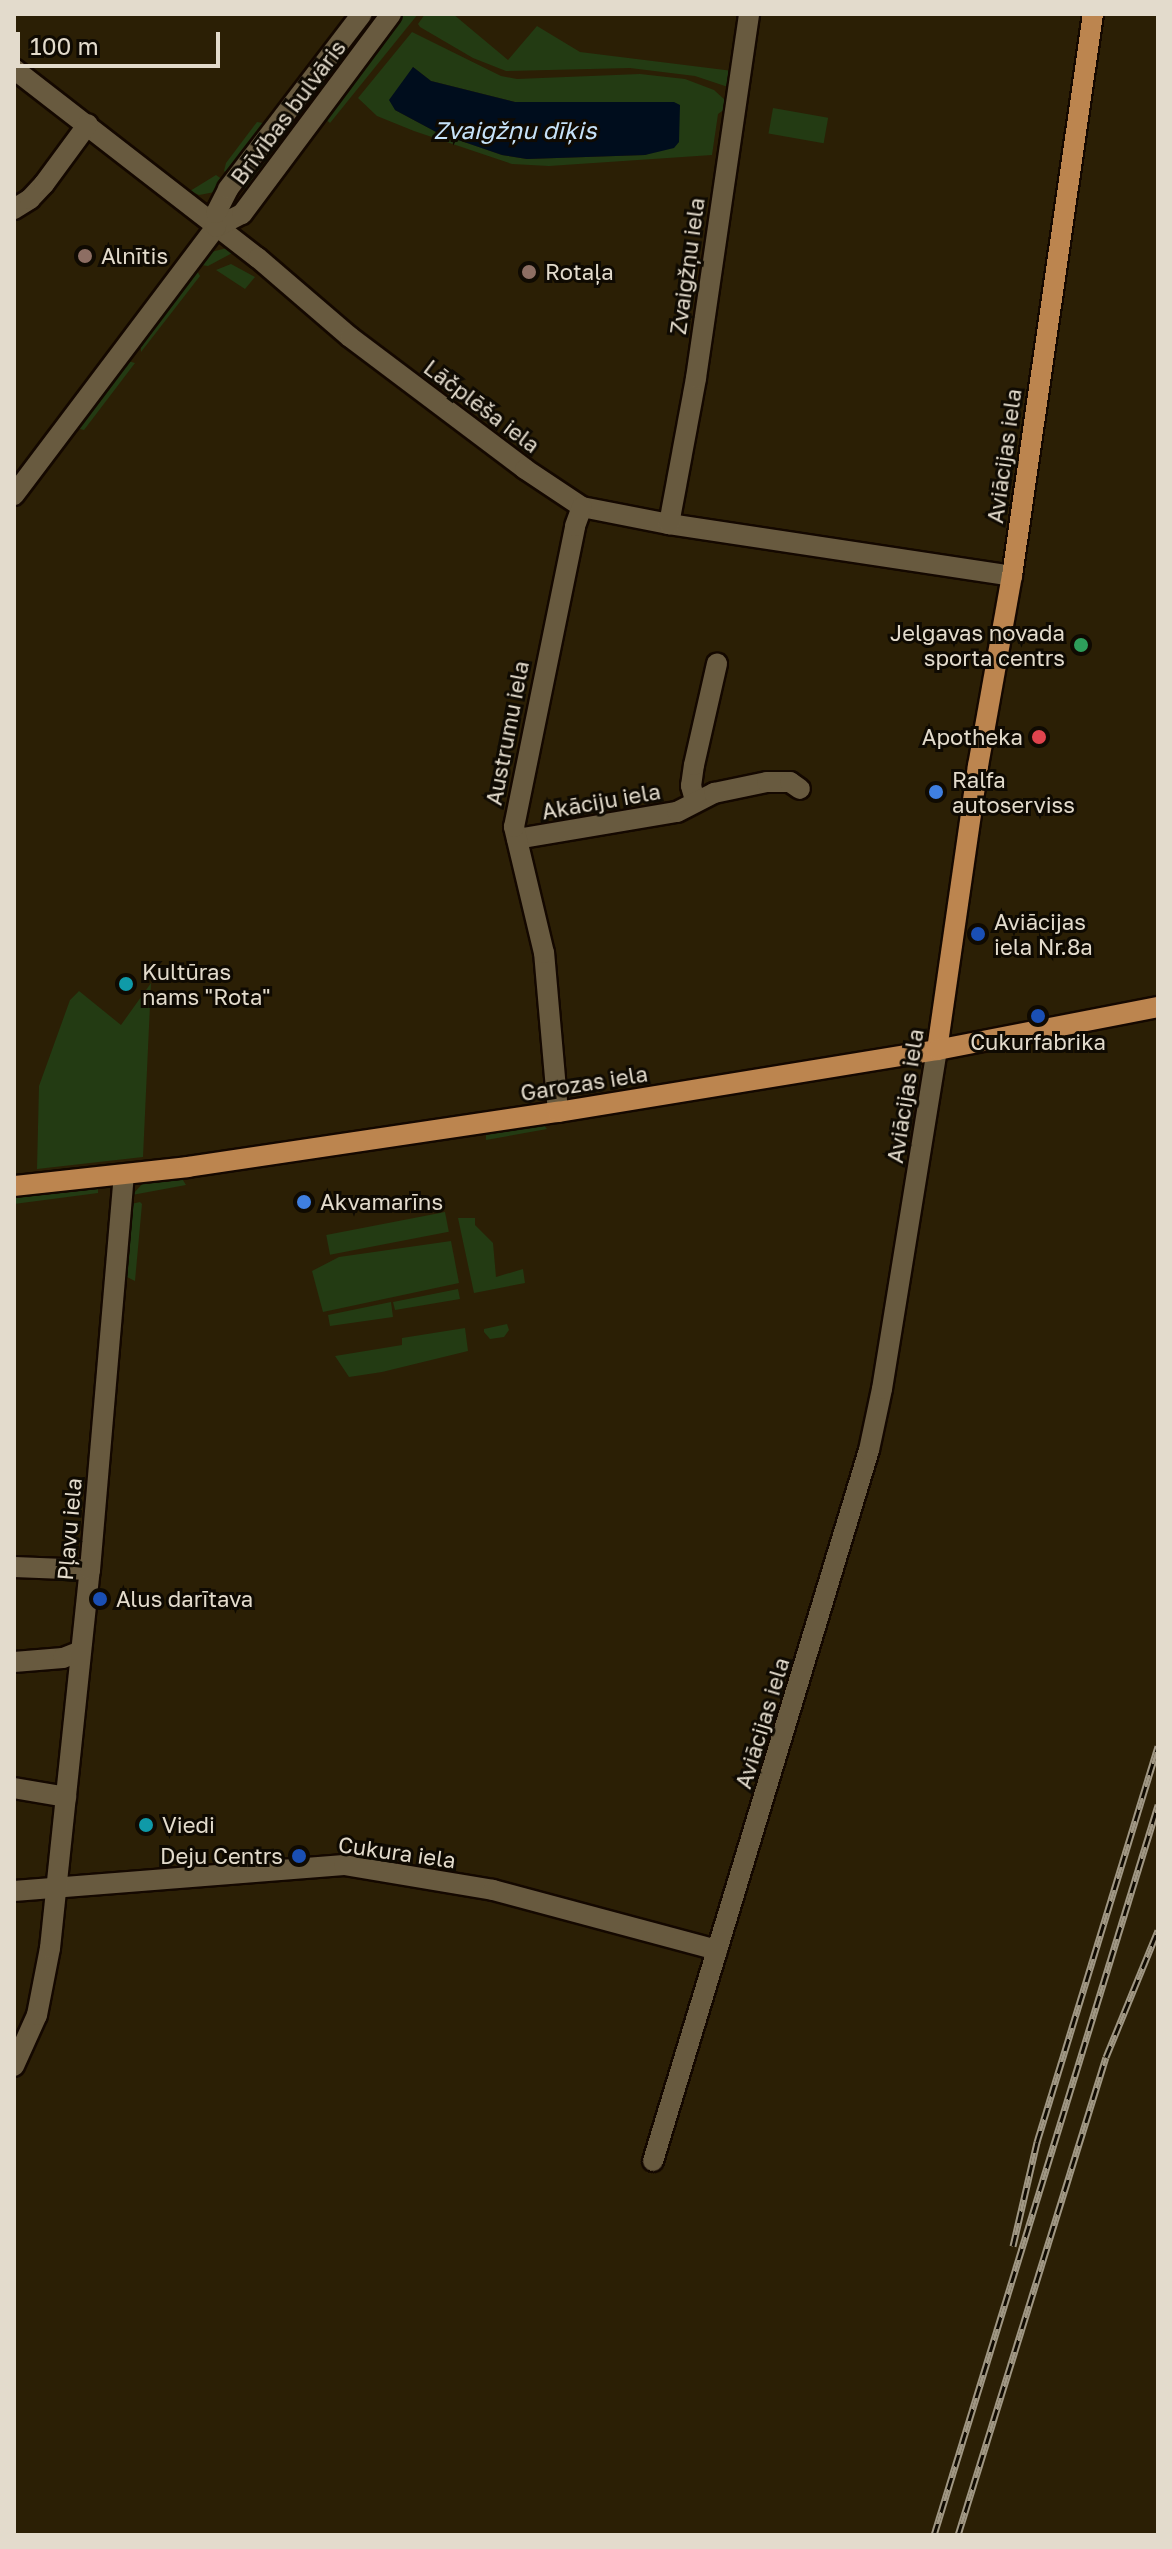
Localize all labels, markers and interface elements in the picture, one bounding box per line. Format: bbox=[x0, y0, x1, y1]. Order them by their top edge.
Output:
scale bar bbox=[20, 16, 224, 66]
text: 100 m bbox=[30, 31, 99, 60]
street label: Brīvības bulvāris bbox=[225, 34, 351, 190]
water label: Zvaigžņu dīķis bbox=[434, 116, 596, 144]
street label: Zvaigžņu iela bbox=[664, 196, 710, 336]
place label: Alnītis bbox=[101, 243, 168, 269]
marker: Alnītis bbox=[76, 247, 94, 265]
place label: Rotaļa bbox=[545, 259, 614, 285]
marker: Rotaļa bbox=[520, 263, 538, 281]
street label: Lāčplēša iela bbox=[419, 354, 545, 458]
street label: Aviācijas iela bbox=[981, 387, 1027, 525]
place label: Jelgavas novada sporta centrs bbox=[890, 619, 1065, 670]
marker: Jelgavas novada sporta centrs bbox=[1072, 636, 1090, 654]
street label: Austrumu iela bbox=[480, 659, 534, 807]
place label: Apotheka bbox=[922, 724, 1023, 750]
marker: Apotheka bbox=[1030, 728, 1048, 746]
place label: Ralfa autoserviss bbox=[952, 766, 1075, 818]
street label: Akāciju iela bbox=[540, 778, 662, 824]
marker: Ralfa autoserviss bbox=[927, 783, 945, 801]
place label: Aviācijas iela Nr.8a bbox=[994, 908, 1093, 960]
marker: Aviācijas iela Nr.8a bbox=[969, 925, 987, 943]
place label: Kultūras nams "Rota" bbox=[142, 958, 271, 1010]
marker: Kultūras nams "Rota" bbox=[117, 975, 135, 993]
marker: Cukurfabrika bbox=[1029, 1007, 1047, 1025]
street label: Aviācijas iela bbox=[881, 1027, 929, 1165]
place label: Cukurfabrika bbox=[970, 1029, 1106, 1055]
street label: Garozas iela bbox=[519, 1060, 649, 1106]
place label: Akvamarīns bbox=[320, 1189, 443, 1215]
marker: Akvamarīns bbox=[295, 1193, 313, 1211]
street label: Pļavu iela bbox=[51, 1477, 87, 1581]
place label: Alus darītava bbox=[116, 1586, 253, 1612]
marker: Alus darītava bbox=[91, 1590, 109, 1608]
street label: Aviācijas iela bbox=[730, 1654, 794, 1792]
place label: Viedi bbox=[162, 1812, 215, 1838]
marker: Viedi bbox=[137, 1816, 155, 1834]
street label: Cukura iela bbox=[337, 1831, 457, 1873]
place label: Deju Centrs bbox=[160, 1843, 283, 1869]
marker: Deju Centrs bbox=[290, 1847, 308, 1865]

